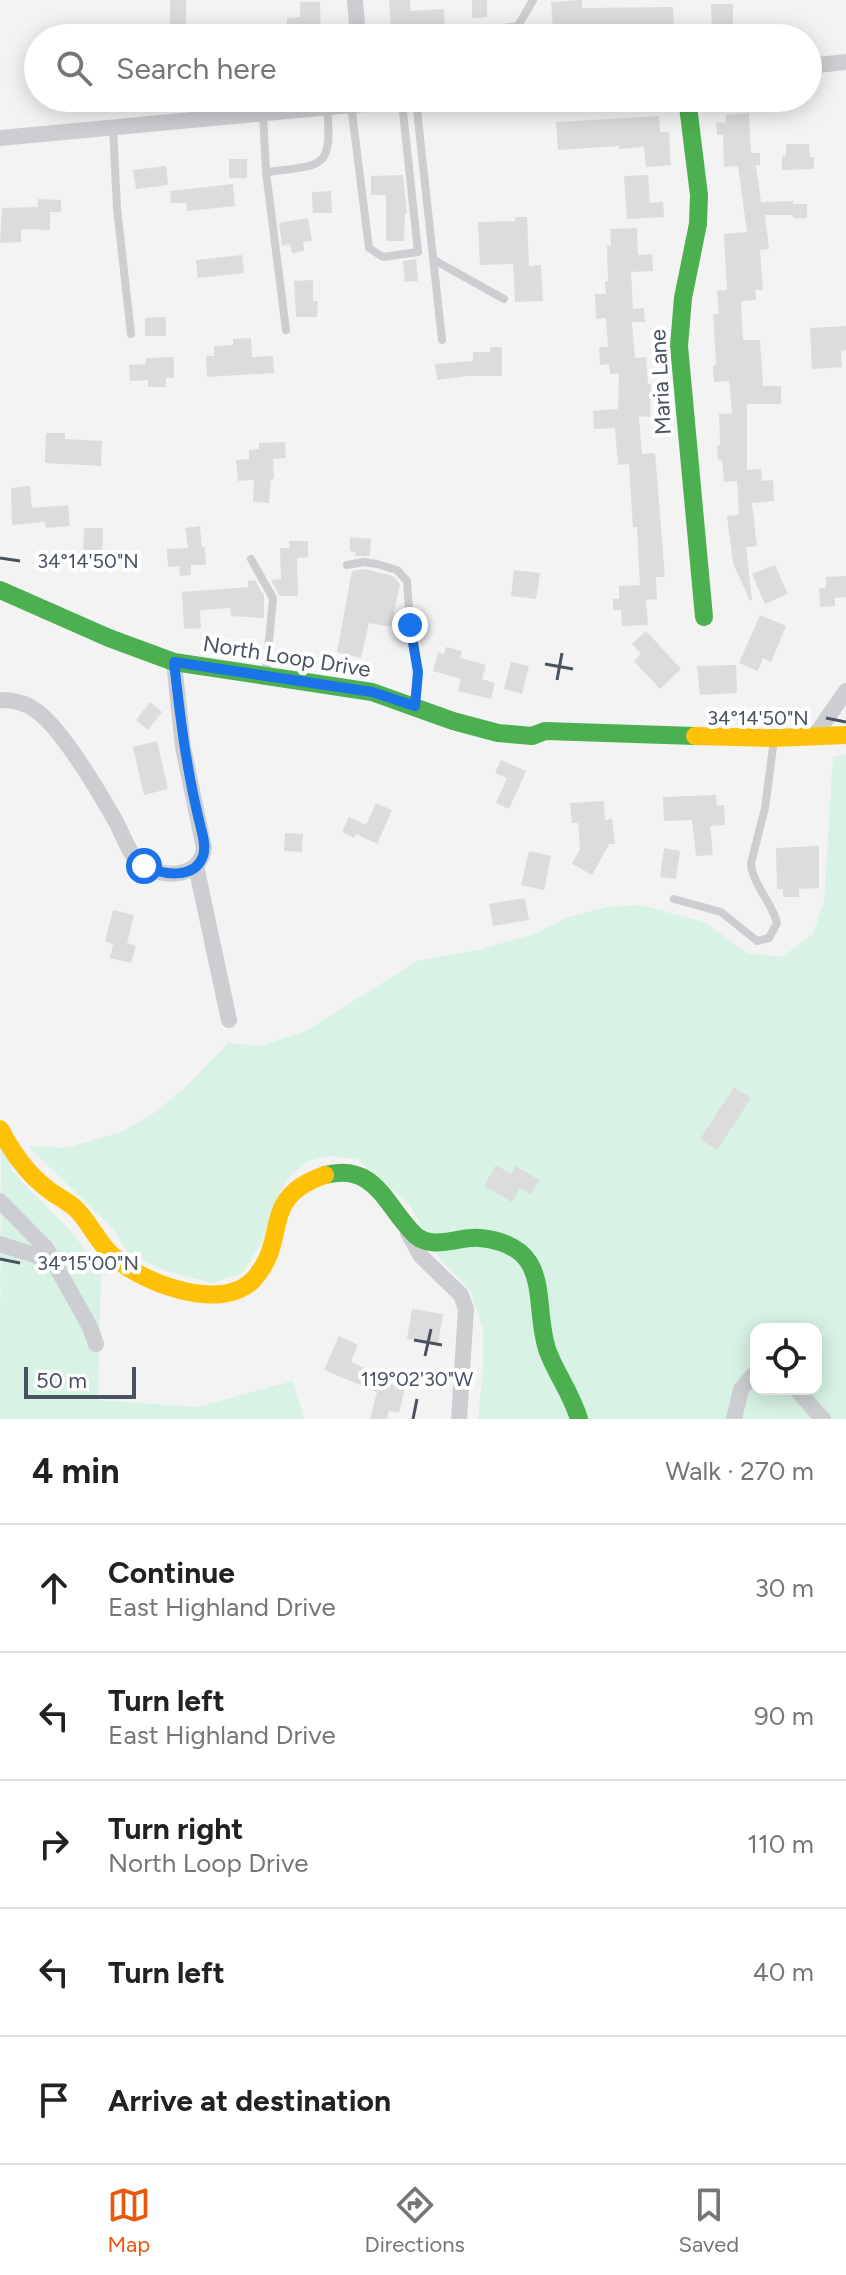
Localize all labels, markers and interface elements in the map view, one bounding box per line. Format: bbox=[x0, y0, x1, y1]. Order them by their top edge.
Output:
search box bbox=[24, 24, 822, 112]
icon: search bbox=[52, 46, 96, 90]
text: Search here bbox=[116, 50, 276, 87]
street label: Maria Lane bbox=[644, 328, 677, 436]
text: 34°14'50"N bbox=[37, 549, 139, 573]
route end bbox=[392, 607, 428, 643]
street label: North Loop Drive bbox=[201, 630, 373, 683]
text: 34°14'50"N bbox=[707, 706, 809, 730]
route start bbox=[126, 848, 162, 884]
text: 34°15'00"N bbox=[37, 1251, 139, 1275]
map controls bbox=[750, 1323, 822, 1395]
button: locate bbox=[750, 1323, 822, 1395]
scale bar bbox=[24, 1363, 136, 1399]
text: 50 m bbox=[36, 1367, 87, 1394]
text: 119°02'30"W bbox=[361, 1367, 473, 1391]
text: 4 min bbox=[32, 1451, 119, 1492]
text: Walk · 270 m bbox=[665, 1455, 814, 1487]
text: Continue bbox=[108, 1554, 235, 1591]
icon: ahead bbox=[32, 1566, 76, 1610]
text: 30 m bbox=[755, 1572, 814, 1604]
text: East Highland Drive bbox=[108, 1591, 336, 1623]
text: Turn left bbox=[108, 1682, 225, 1719]
icon: left bbox=[32, 1694, 76, 1738]
text: 90 m bbox=[754, 1700, 814, 1732]
text: East Highland Drive bbox=[108, 1719, 336, 1751]
text: Turn right bbox=[108, 1810, 243, 1847]
icon: right bbox=[32, 1822, 76, 1866]
text: 110 m bbox=[747, 1828, 814, 1860]
text: North Loop Drive bbox=[108, 1847, 308, 1879]
icon: left bbox=[32, 1950, 76, 1994]
text: Turn left bbox=[108, 1954, 225, 1991]
text: 40 m bbox=[753, 1956, 814, 1988]
icon: arrive bbox=[32, 2078, 76, 2122]
text: Arrive at destination bbox=[108, 2082, 391, 2119]
tab: Map bbox=[107, 2183, 151, 2258]
tab: Directions bbox=[365, 2183, 465, 2258]
tab: Saved bbox=[678, 2183, 739, 2258]

